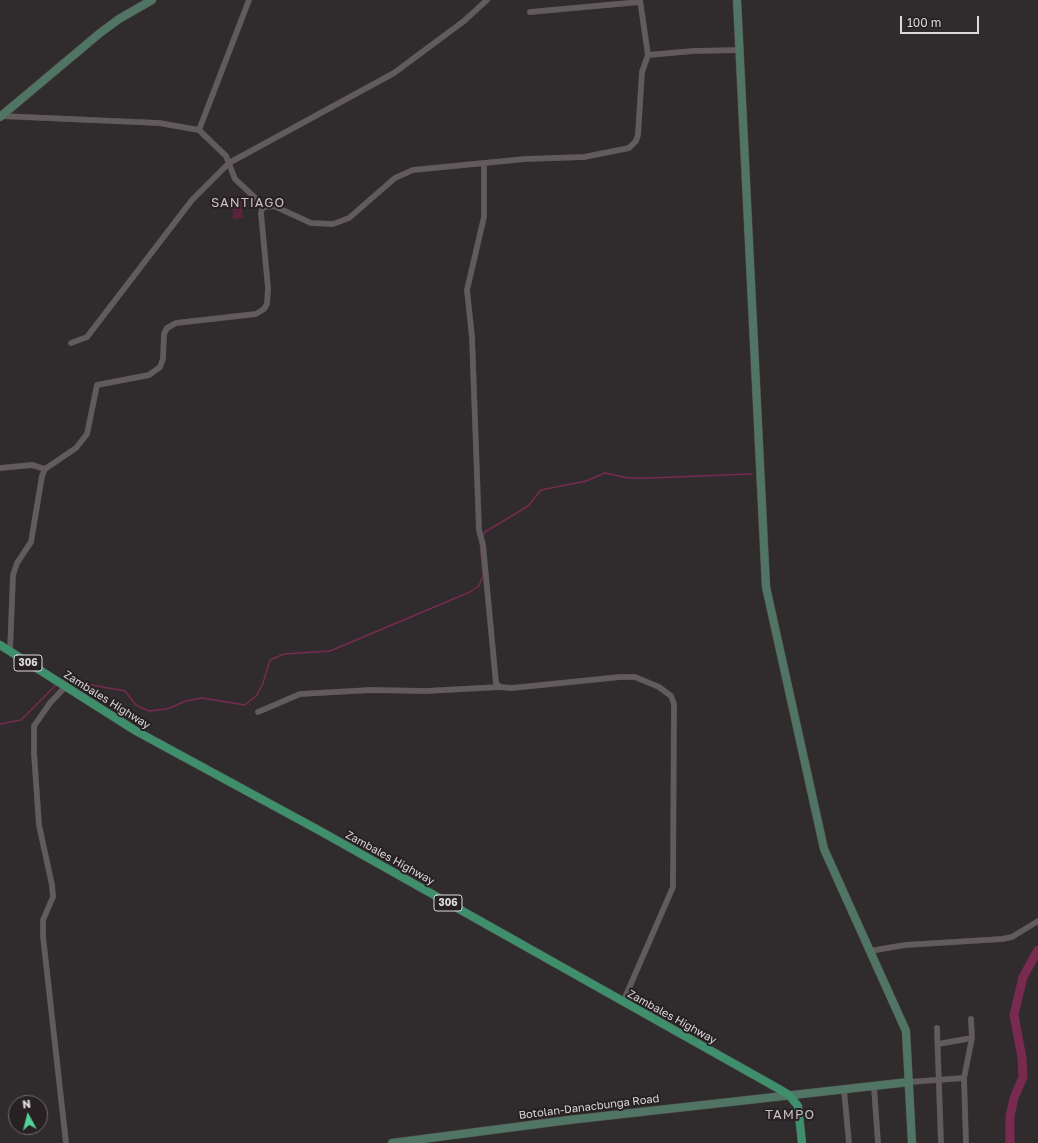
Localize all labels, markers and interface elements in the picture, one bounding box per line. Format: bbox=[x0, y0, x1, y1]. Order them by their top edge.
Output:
scale bar bbox=[902, 8, 981, 34]
text: 100 m bbox=[907, 15, 941, 30]
district label: SANTIAGO bbox=[211, 195, 285, 211]
road number: 306 bbox=[14, 655, 42, 671]
street label: Zambales Highway bbox=[61, 668, 153, 732]
street label: Zambales Highway bbox=[343, 828, 437, 888]
road number: 306 bbox=[434, 895, 462, 911]
street label: Zambales Highway bbox=[625, 987, 719, 1047]
street label: Botolan-Danacbunga Road bbox=[518, 1092, 660, 1122]
north arrow bbox=[8, 1095, 48, 1135]
text: N bbox=[22, 1097, 32, 1111]
district label: TAMPO bbox=[765, 1107, 815, 1123]

